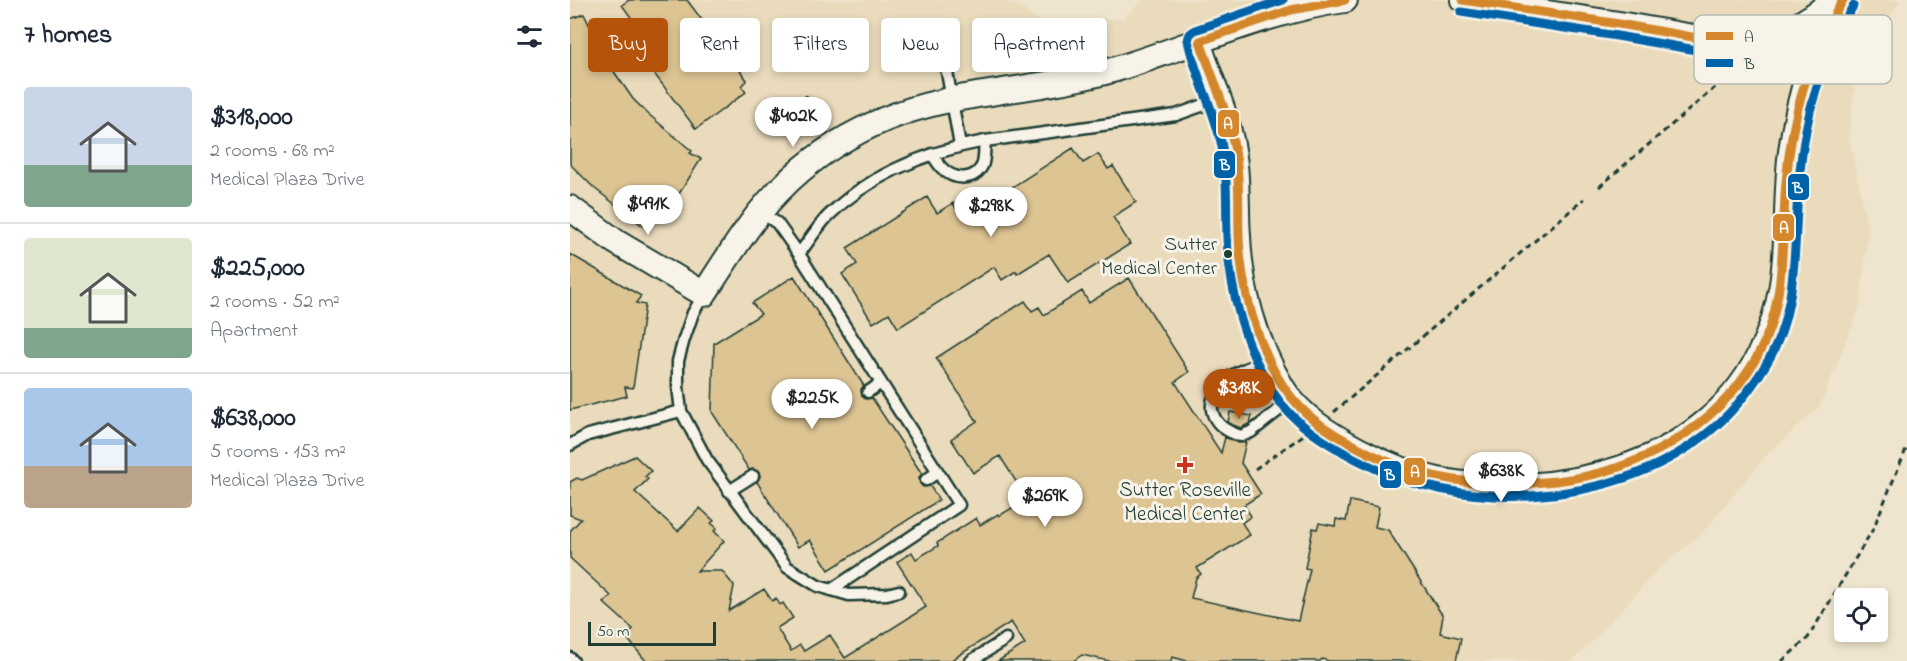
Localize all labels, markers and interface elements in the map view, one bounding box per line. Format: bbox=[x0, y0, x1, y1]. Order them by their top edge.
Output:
legend bbox=[1694, 15, 1892, 84]
text: 7 homes bbox=[24, 17, 112, 55]
chip: Buy bbox=[588, 18, 668, 72]
chip: Rent bbox=[680, 18, 760, 72]
chip: Filters bbox=[772, 18, 869, 72]
chip: New bbox=[881, 18, 960, 72]
chip: Apartment bbox=[972, 18, 1107, 72]
icon: filters bbox=[513, 20, 546, 53]
text: A bbox=[1744, 26, 1754, 50]
text: B bbox=[1743, 53, 1755, 77]
pin: $402K bbox=[751, 97, 835, 148]
text: $318,000 bbox=[210, 99, 293, 137]
text: $402K bbox=[769, 102, 817, 131]
line badge: A bbox=[1217, 109, 1240, 138]
icon: home bbox=[72, 111, 144, 183]
text: A bbox=[1223, 113, 1233, 137]
text: 2 rooms · 68 m² bbox=[210, 137, 335, 166]
line badge: B bbox=[1213, 150, 1236, 179]
text: B bbox=[1219, 154, 1231, 178]
text: Medical Plaza Drive bbox=[210, 166, 364, 195]
line badge: B bbox=[1787, 173, 1810, 201]
text: B bbox=[1792, 177, 1804, 201]
pin: $491K bbox=[606, 185, 690, 236]
pin: $298K bbox=[949, 187, 1033, 238]
text: $491K bbox=[627, 190, 669, 219]
text: $298K bbox=[968, 192, 1014, 221]
line badge: A bbox=[1772, 213, 1795, 242]
text: A bbox=[1779, 217, 1789, 241]
place label: Sutter Medical Center bbox=[1101, 231, 1218, 284]
marker: Sutter Medical Center bbox=[1222, 248, 1234, 260]
text: $225,000 bbox=[210, 250, 305, 288]
icon: home bbox=[72, 262, 144, 334]
text: 2 rooms · 52 m² bbox=[210, 288, 340, 317]
text: Apartment bbox=[210, 317, 298, 346]
pin: $318K bbox=[1197, 369, 1281, 420]
text: $318K bbox=[1217, 374, 1261, 403]
pin: $225K bbox=[770, 379, 854, 430]
text: $225K bbox=[785, 384, 839, 413]
text: $638,000 bbox=[210, 400, 296, 438]
icon: home bbox=[72, 412, 144, 484]
text: 5 rooms · 153 m² bbox=[210, 438, 346, 467]
pin: $638K bbox=[1459, 452, 1543, 503]
marker: Sutter Roseville Medical Center bbox=[1176, 456, 1194, 474]
line badge: A bbox=[1403, 457, 1426, 486]
text: $638K bbox=[1478, 457, 1524, 486]
line badge: B bbox=[1379, 460, 1402, 489]
text: A bbox=[1410, 461, 1420, 485]
text: B bbox=[1384, 464, 1396, 488]
text: Medical Plaza Drive bbox=[210, 467, 364, 496]
place label: Sutter Roseville Medical Center bbox=[1119, 476, 1251, 530]
pin: $269K bbox=[1003, 477, 1087, 528]
text: $269K bbox=[1022, 482, 1068, 511]
map controls bbox=[1834, 588, 1888, 642]
button: locate bbox=[1834, 588, 1888, 642]
scale bar bbox=[588, 619, 716, 646]
text: 50 m bbox=[597, 620, 629, 644]

